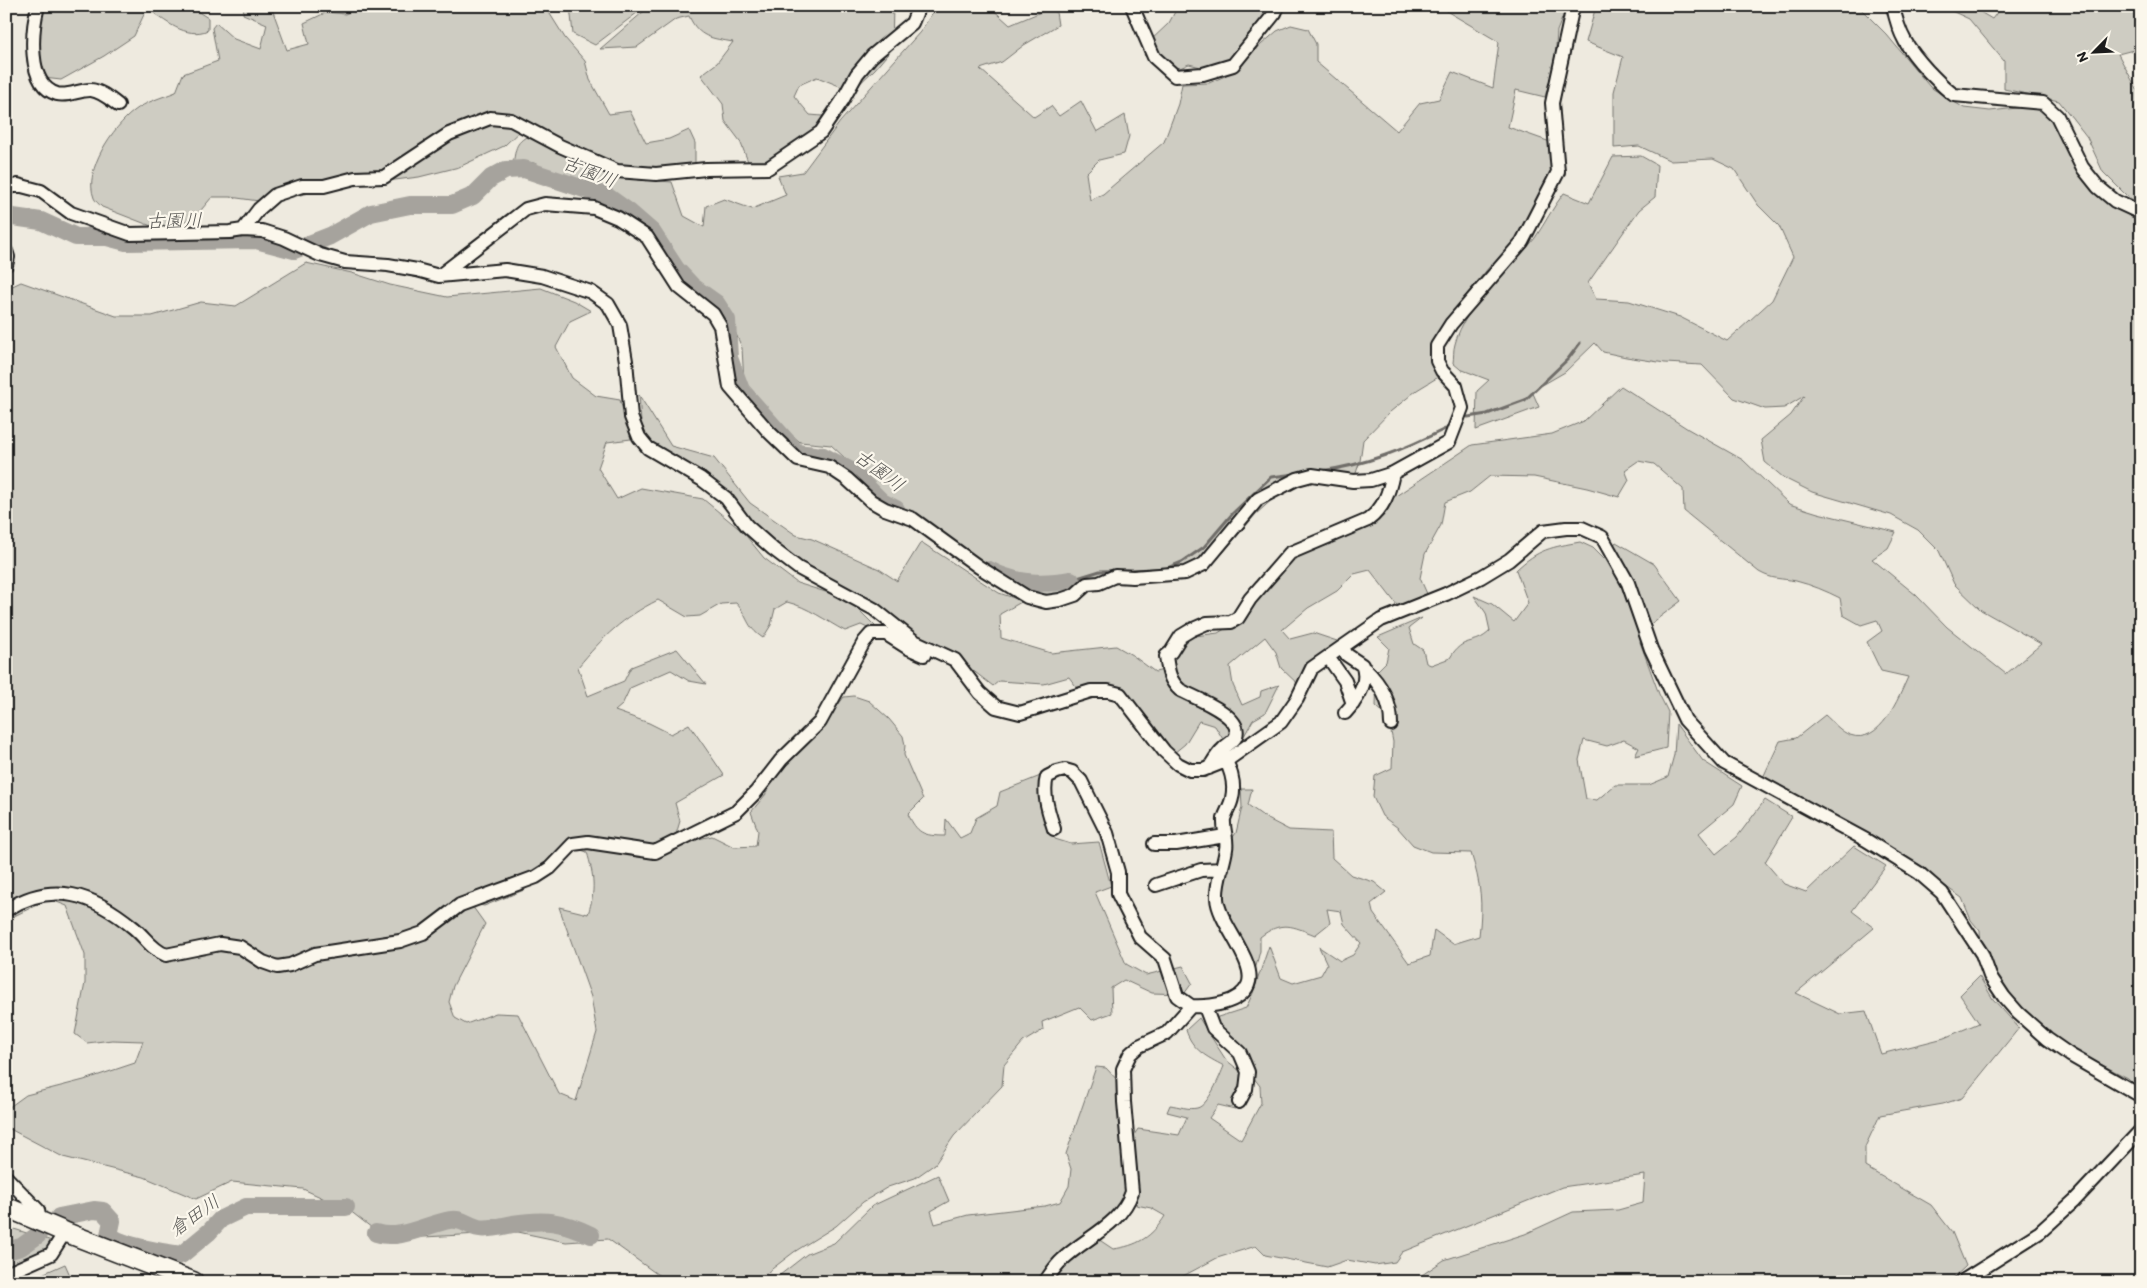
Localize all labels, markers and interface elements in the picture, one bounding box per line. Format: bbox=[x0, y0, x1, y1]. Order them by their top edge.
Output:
north arrow bbox=[2070, 28, 2120, 78]
text: N bbox=[2073, 49, 2092, 65]
water label: 古園川 bbox=[559, 151, 621, 192]
water label: 古園川 bbox=[145, 209, 203, 232]
water label: 古園川 bbox=[850, 444, 909, 497]
water label: 倉田川 bbox=[164, 1190, 224, 1241]

